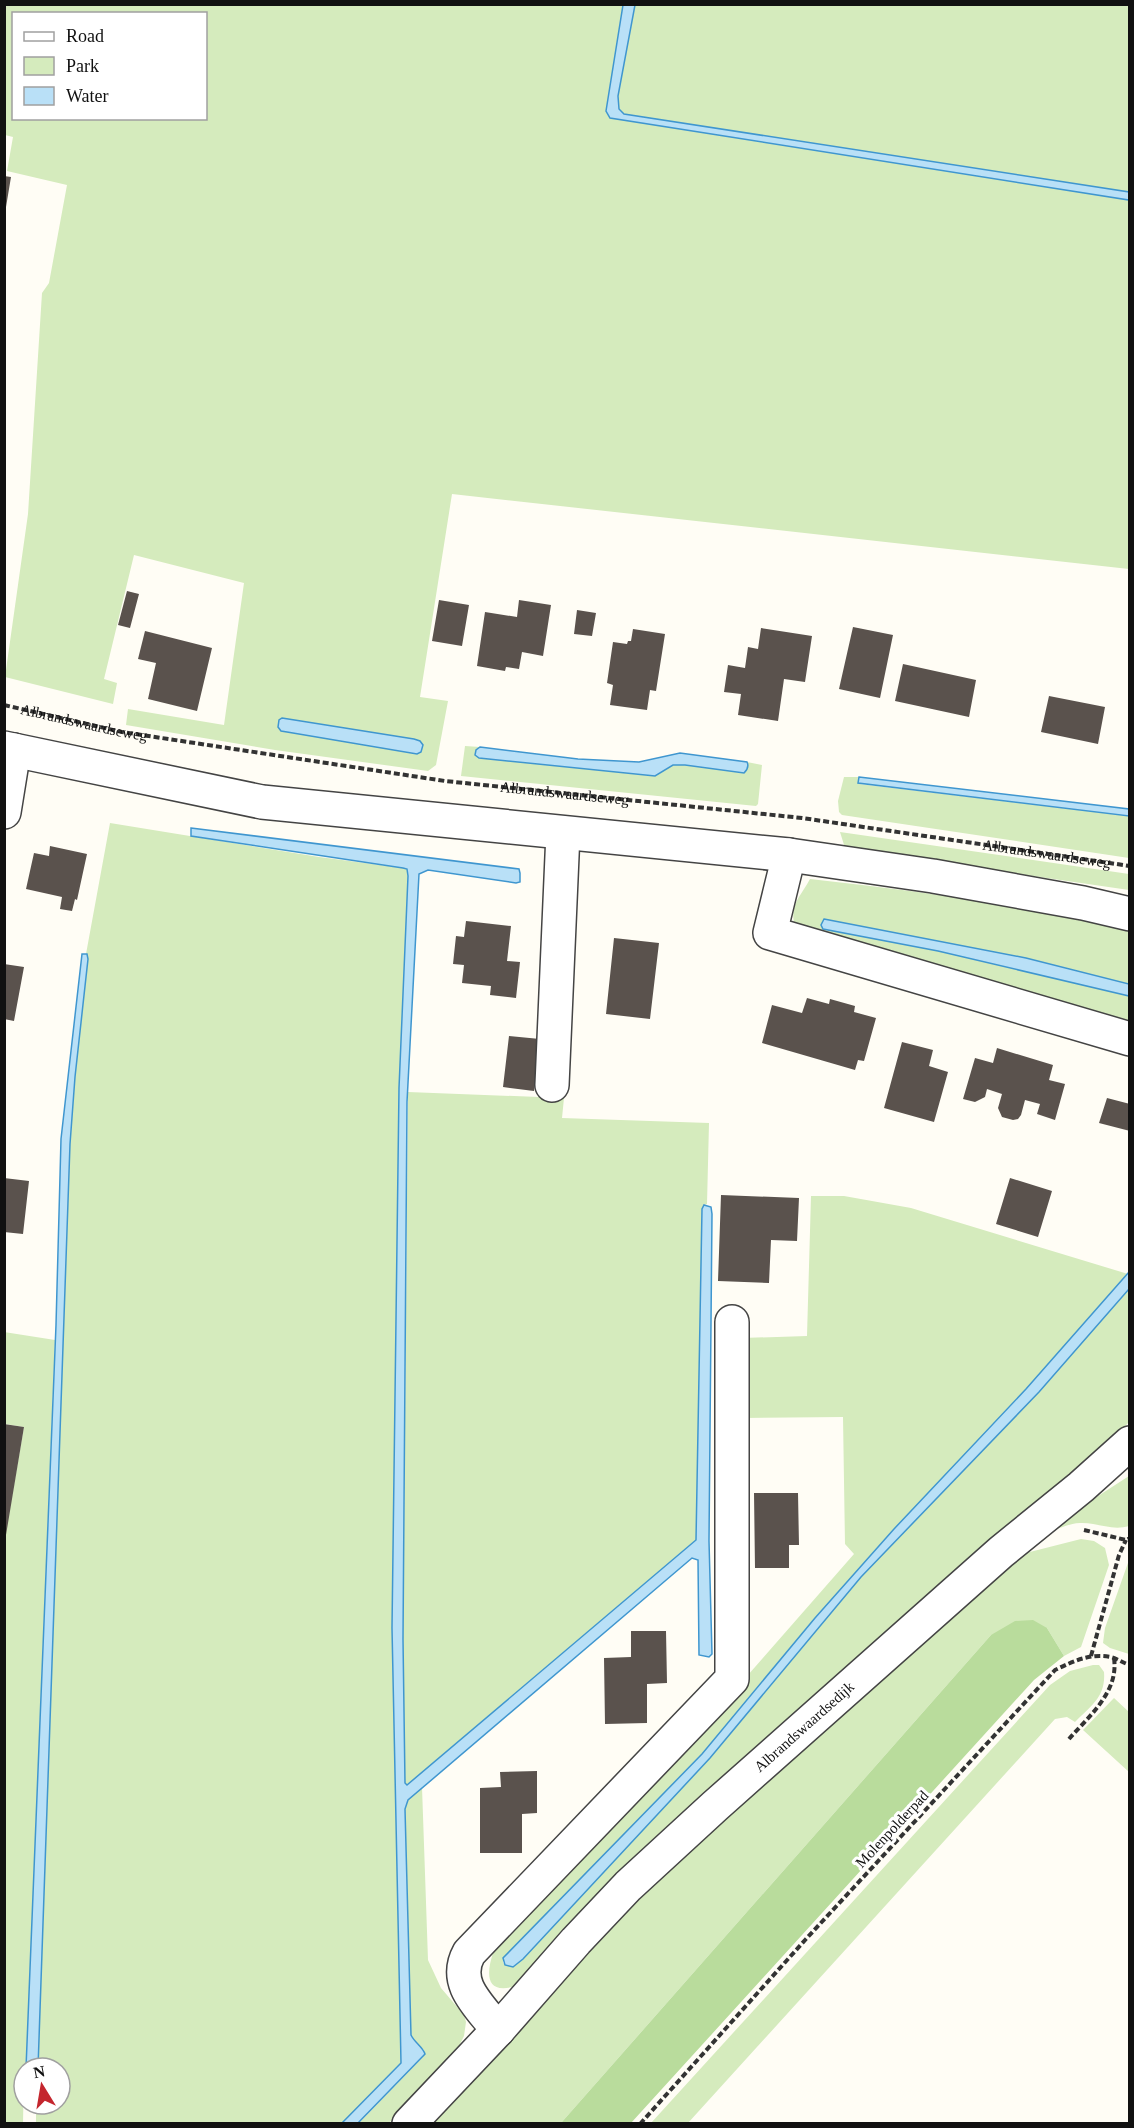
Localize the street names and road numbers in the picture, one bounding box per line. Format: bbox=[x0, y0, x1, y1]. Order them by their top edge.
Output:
street label: Albrandswaardseweg bbox=[19, 701, 149, 744]
street label: Albrandswaardseweg bbox=[500, 779, 630, 808]
street label: Albrandswaardseweg bbox=[982, 837, 1112, 871]
street label: Albrandswaardsedijk bbox=[751, 1678, 858, 1775]
street label: Molenpolderpad bbox=[852, 1787, 932, 1871]

